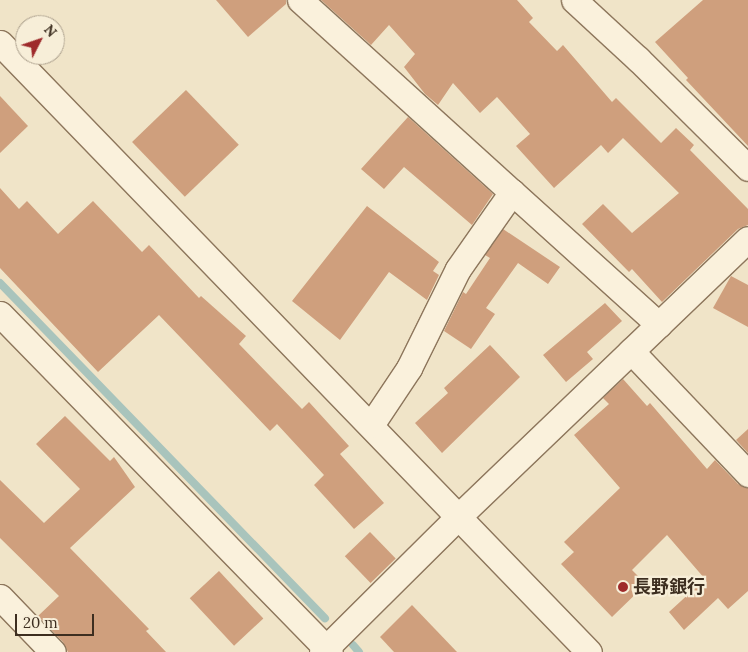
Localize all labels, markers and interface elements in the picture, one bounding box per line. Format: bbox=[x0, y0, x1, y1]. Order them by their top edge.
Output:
north arrow bbox=[15, 15, 65, 65]
text: N bbox=[40, 21, 61, 41]
place label: 長野銀行 bbox=[633, 576, 705, 598]
marker: 長野銀行 bbox=[617, 581, 629, 593]
scale bar bbox=[18, 604, 96, 636]
text: 20 m bbox=[23, 613, 58, 632]

